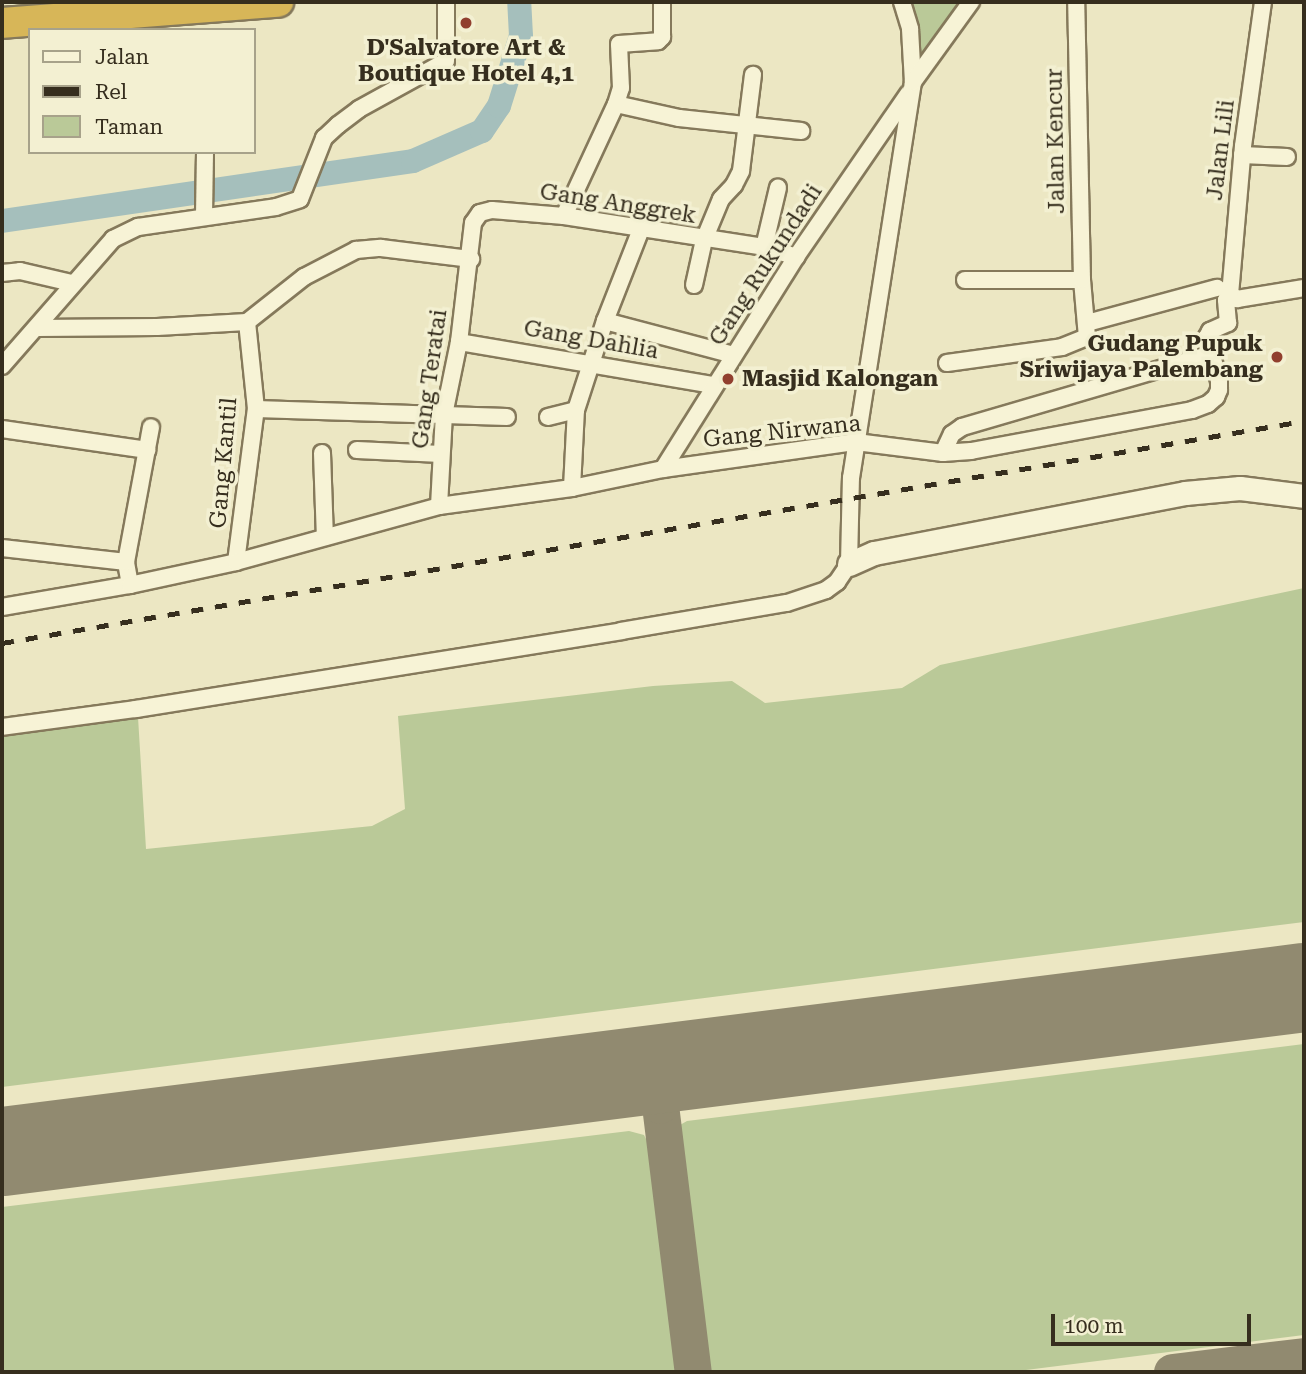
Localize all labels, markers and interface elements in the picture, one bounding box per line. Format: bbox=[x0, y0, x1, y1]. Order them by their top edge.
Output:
marker: D'Salvatore Art & Boutique Hotel 4,1 bbox=[458, 15, 474, 31]
legend bbox=[28, 28, 256, 154]
place label: D'Salvatore Art & Boutique Hotel 4,1 bbox=[358, 34, 574, 88]
text: Jalan bbox=[95, 45, 149, 69]
street label: Jalan Kencur bbox=[1041, 68, 1071, 214]
text: Rel bbox=[95, 80, 127, 104]
street label: Jalan Lili bbox=[1201, 98, 1241, 202]
text: Taman bbox=[95, 115, 163, 139]
street label: Gang Anggrek bbox=[538, 178, 698, 230]
street label: Gang Rukundadi bbox=[704, 179, 828, 351]
street label: Gang Teratai bbox=[407, 307, 453, 451]
street label: Gang Dahlia bbox=[522, 315, 660, 365]
place label: Gudang Pupuk Sriwijaya Palembang bbox=[1020, 330, 1263, 384]
marker: Gudang Pupuk Sriwijaya Palembang bbox=[1269, 349, 1285, 365]
place label: Masjid Kalongan bbox=[742, 365, 938, 393]
marker: Masjid Kalongan bbox=[720, 371, 736, 387]
street label: Gang Kantil bbox=[205, 396, 243, 530]
street label: Gang Nirwana bbox=[702, 410, 862, 454]
scale bar bbox=[1054, 1300, 1254, 1344]
text: 100 m bbox=[1064, 1314, 1124, 1338]

